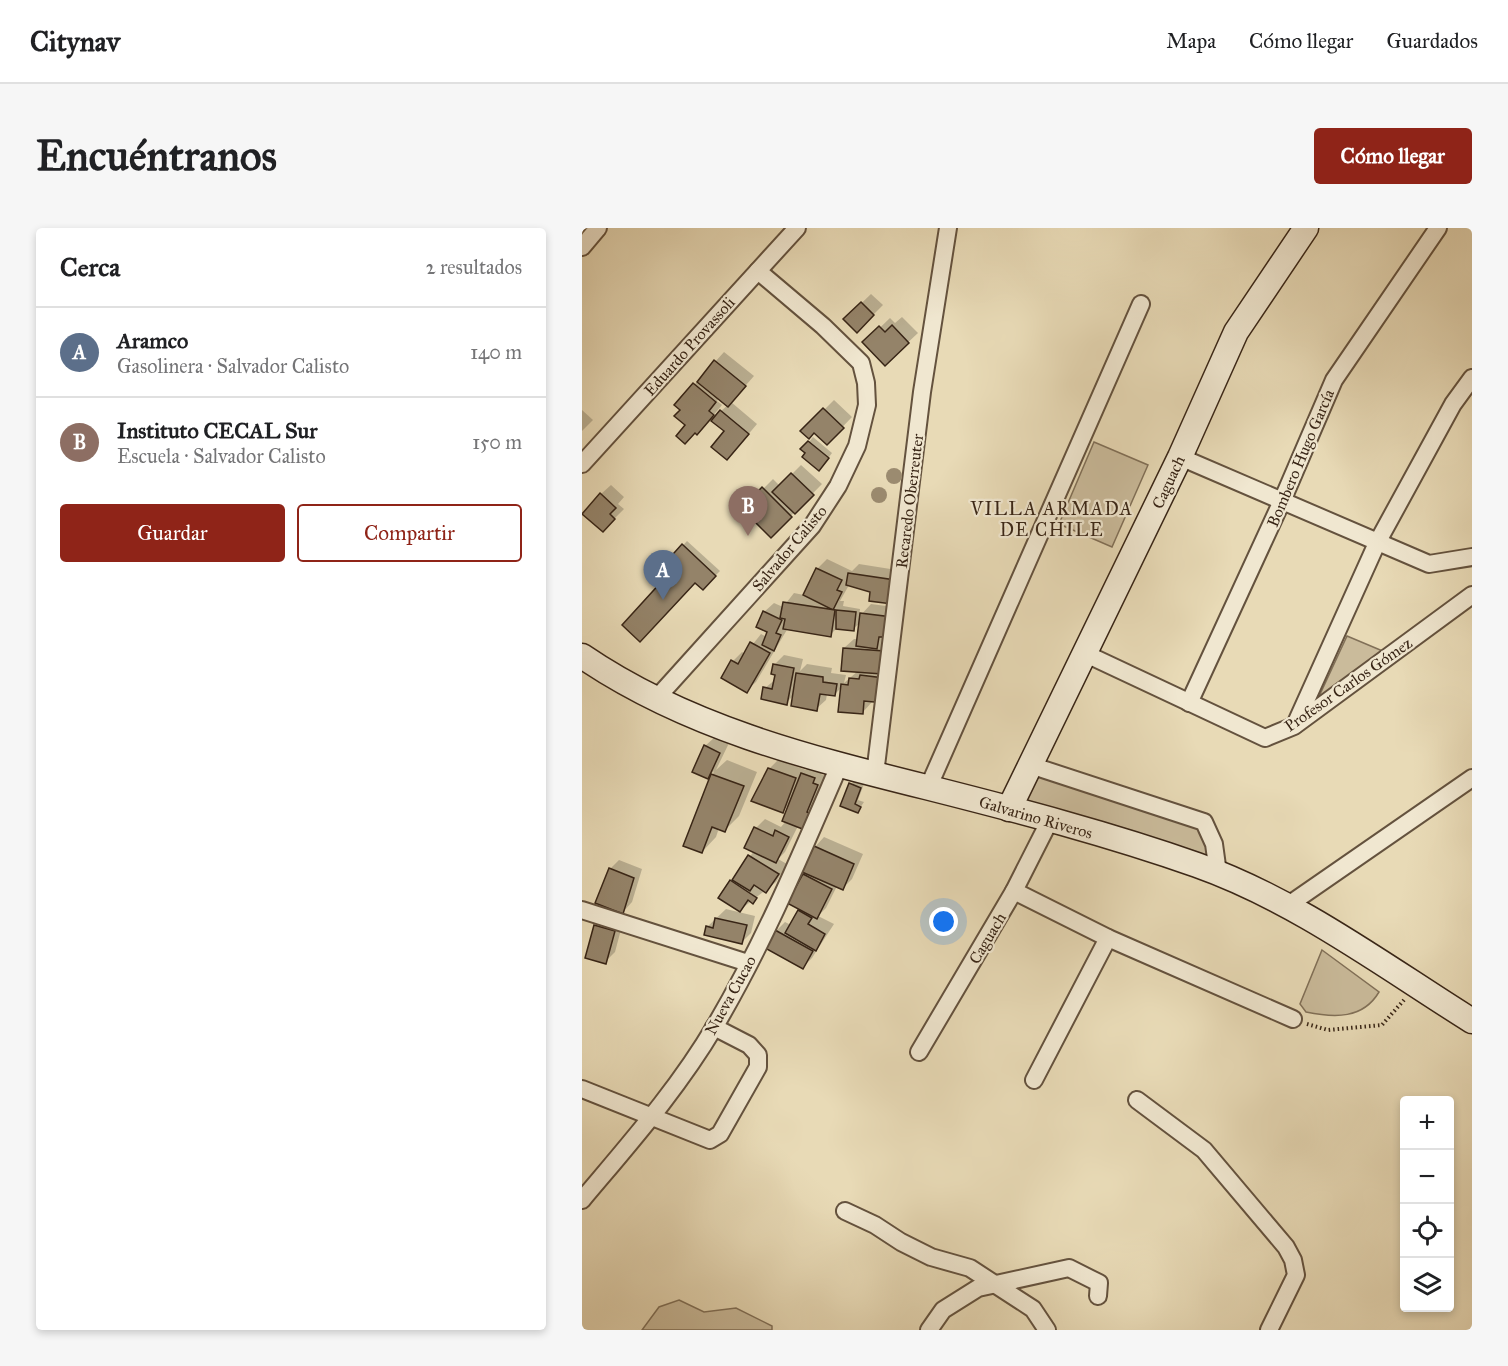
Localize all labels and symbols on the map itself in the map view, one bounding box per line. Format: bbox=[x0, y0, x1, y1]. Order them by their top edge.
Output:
street label: Eduardo Provassoli bbox=[640, 293, 739, 400]
street label: Bombero Hugo García bbox=[1263, 386, 1339, 530]
street label: Recaredo Oberreuter bbox=[892, 433, 927, 570]
street label: Caguach bbox=[1148, 453, 1190, 512]
pin: B bbox=[728, 486, 768, 536]
district label: VILLA ARMADA DE CHILE bbox=[970, 498, 1133, 541]
street label: Salvador Calisto bbox=[748, 502, 831, 595]
pin: A bbox=[644, 550, 682, 600]
street label: Profesor Carlos Gómez bbox=[1281, 633, 1416, 736]
street label: Galvarino Riveros bbox=[977, 792, 1095, 843]
your location bbox=[929, 907, 958, 936]
street label: Caguach bbox=[965, 909, 1011, 968]
street label: Nueva Cucao bbox=[701, 952, 760, 1038]

